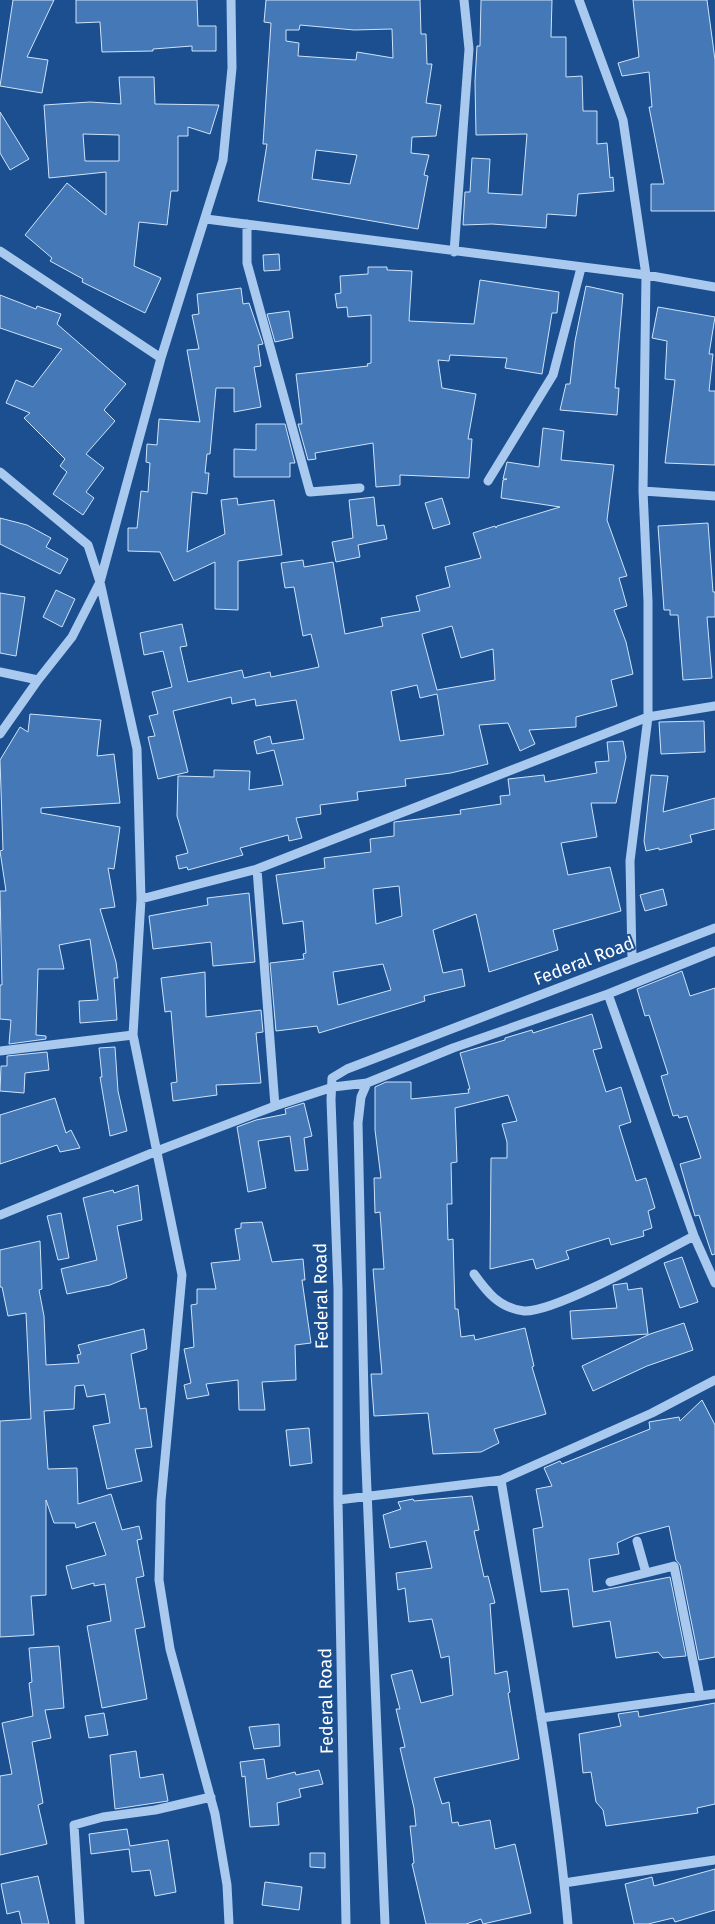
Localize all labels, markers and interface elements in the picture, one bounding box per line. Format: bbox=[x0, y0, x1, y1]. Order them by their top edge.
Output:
street label: Federal Road bbox=[531, 932, 637, 990]
street label: Federal Road bbox=[309, 1243, 333, 1349]
street label: Federal Road bbox=[314, 1648, 338, 1754]

